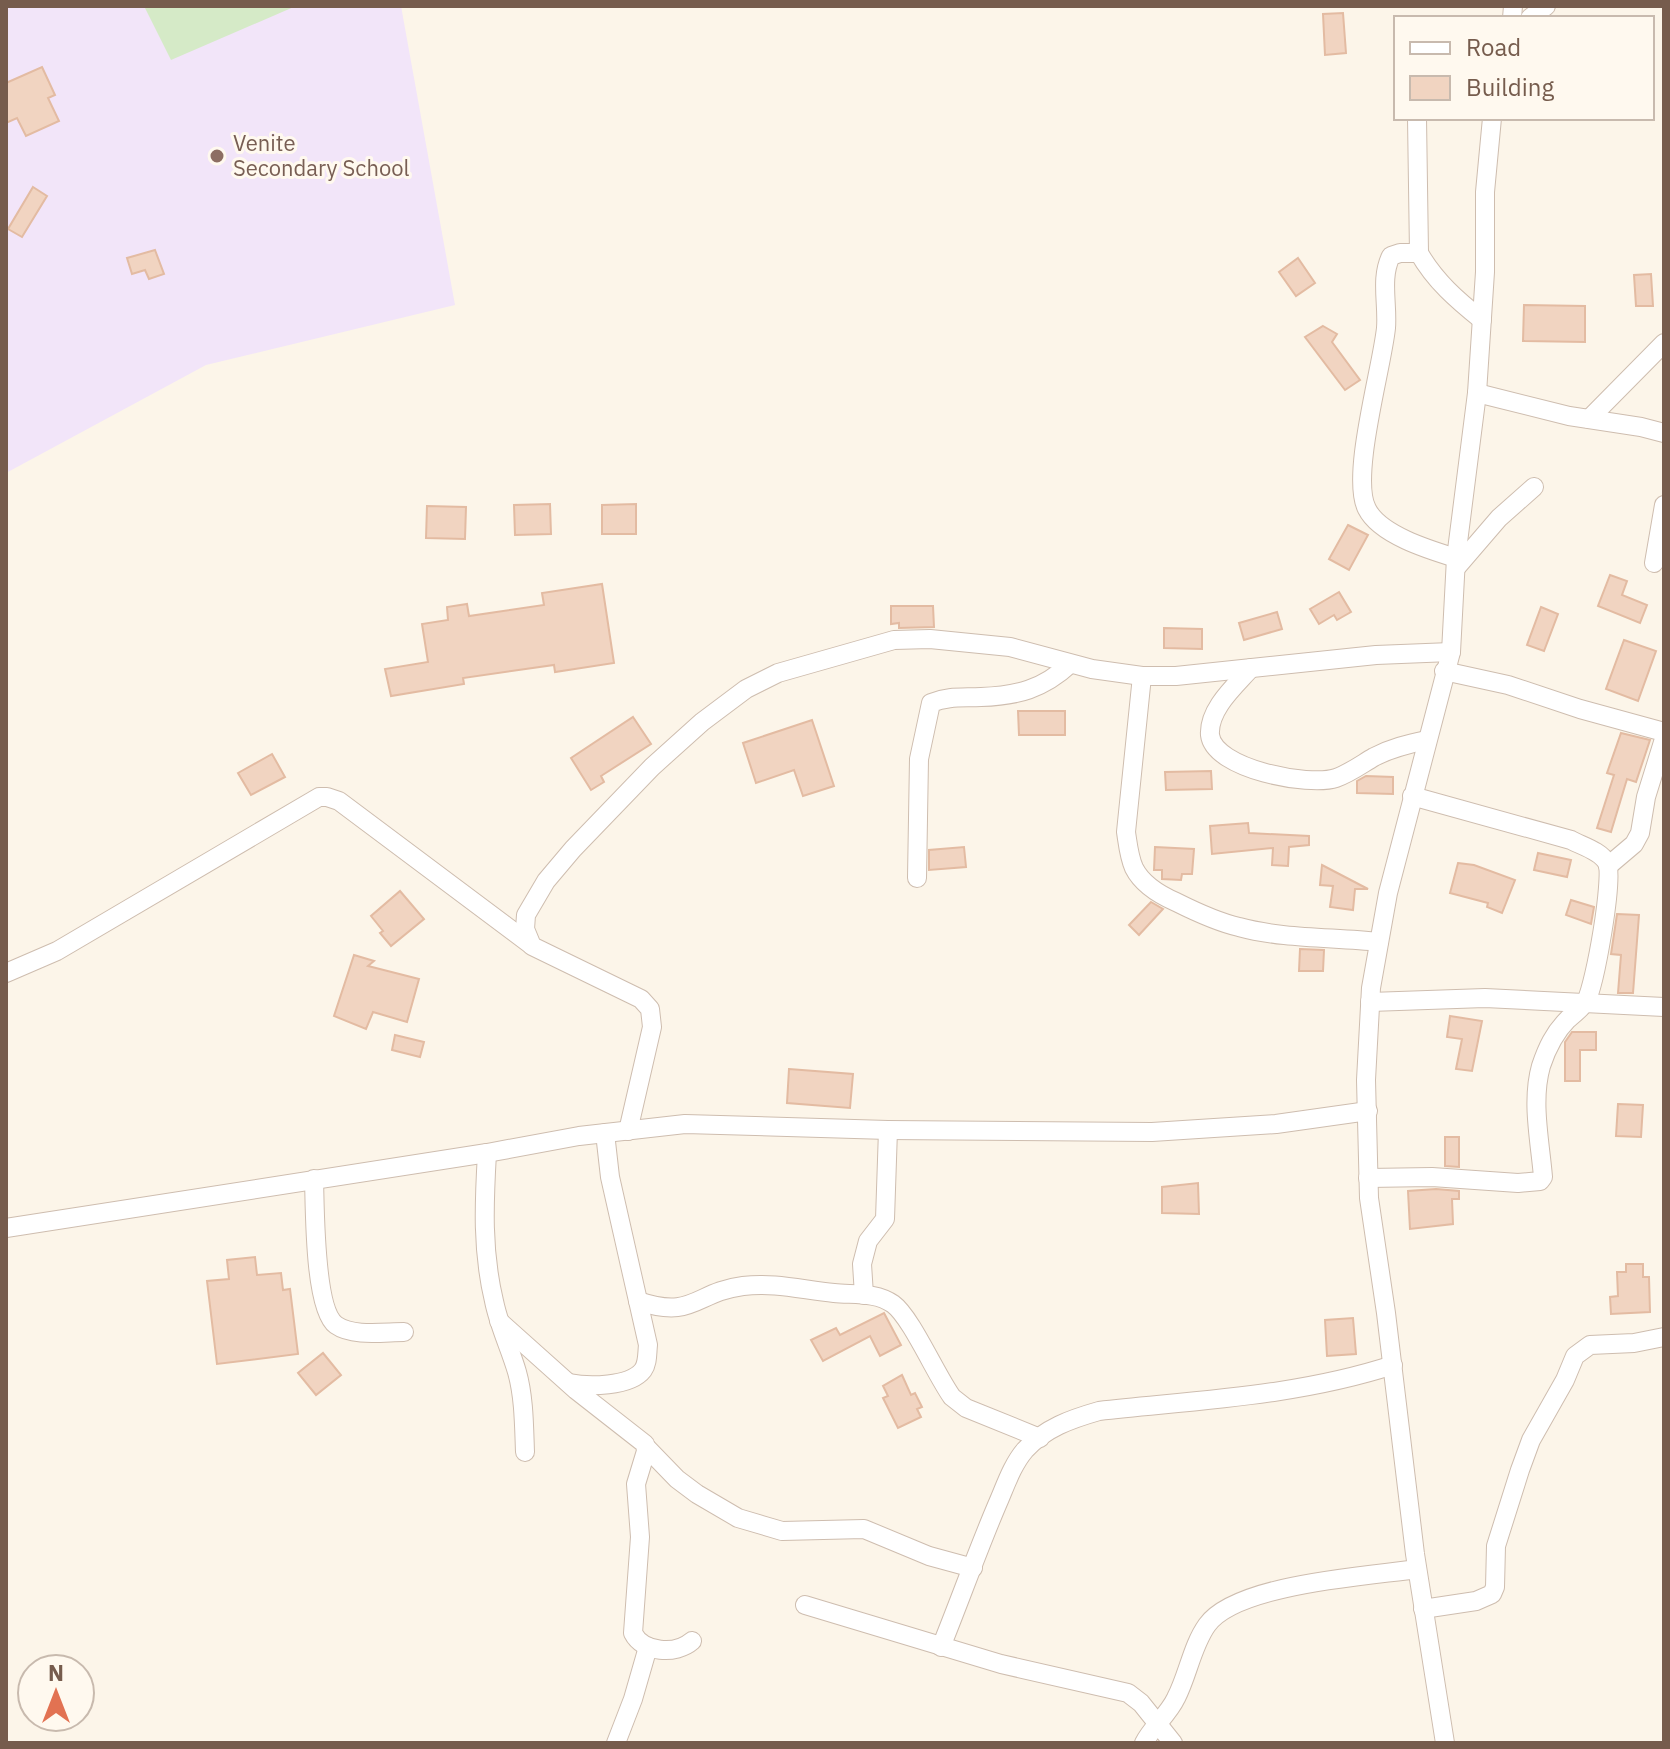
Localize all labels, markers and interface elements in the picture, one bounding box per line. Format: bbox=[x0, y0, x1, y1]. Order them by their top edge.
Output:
legend bbox=[1394, 16, 1654, 120]
text: Road bbox=[1466, 31, 1521, 63]
text: Building bbox=[1466, 71, 1554, 103]
place label: Venite Secondary School bbox=[233, 128, 410, 182]
marker: Venite Secondary School bbox=[208, 147, 226, 165]
north arrow bbox=[16, 1653, 96, 1733]
text: N bbox=[48, 1658, 64, 1687]

